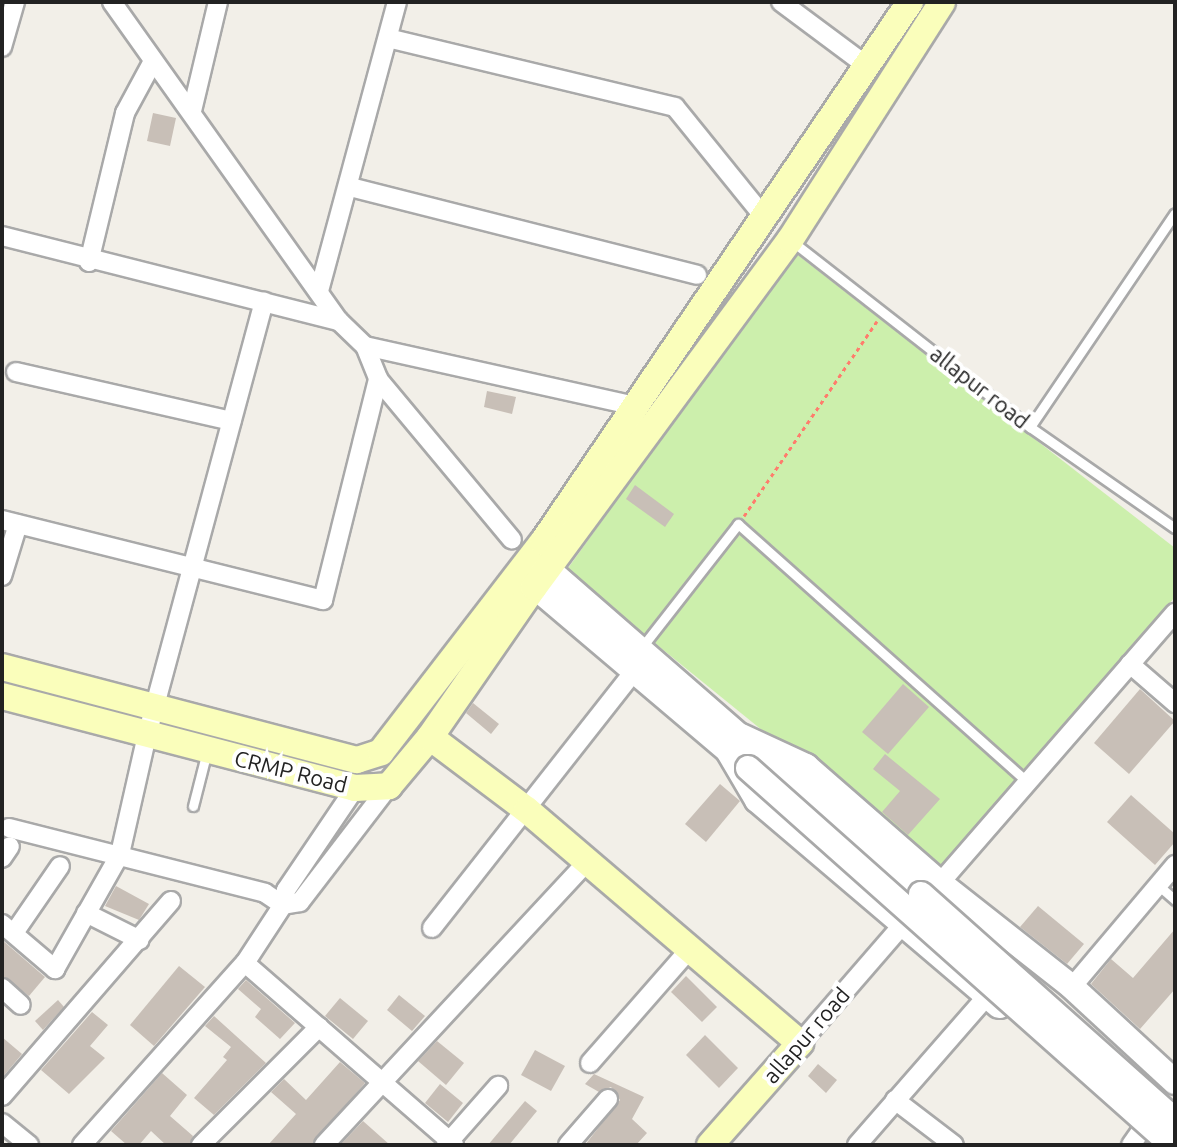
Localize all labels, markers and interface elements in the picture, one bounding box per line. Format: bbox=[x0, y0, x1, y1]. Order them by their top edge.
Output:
street label: allapur road bbox=[925, 340, 1035, 434]
street label: CRMP Road bbox=[232, 744, 350, 798]
street label: allapur road bbox=[757, 982, 855, 1088]

